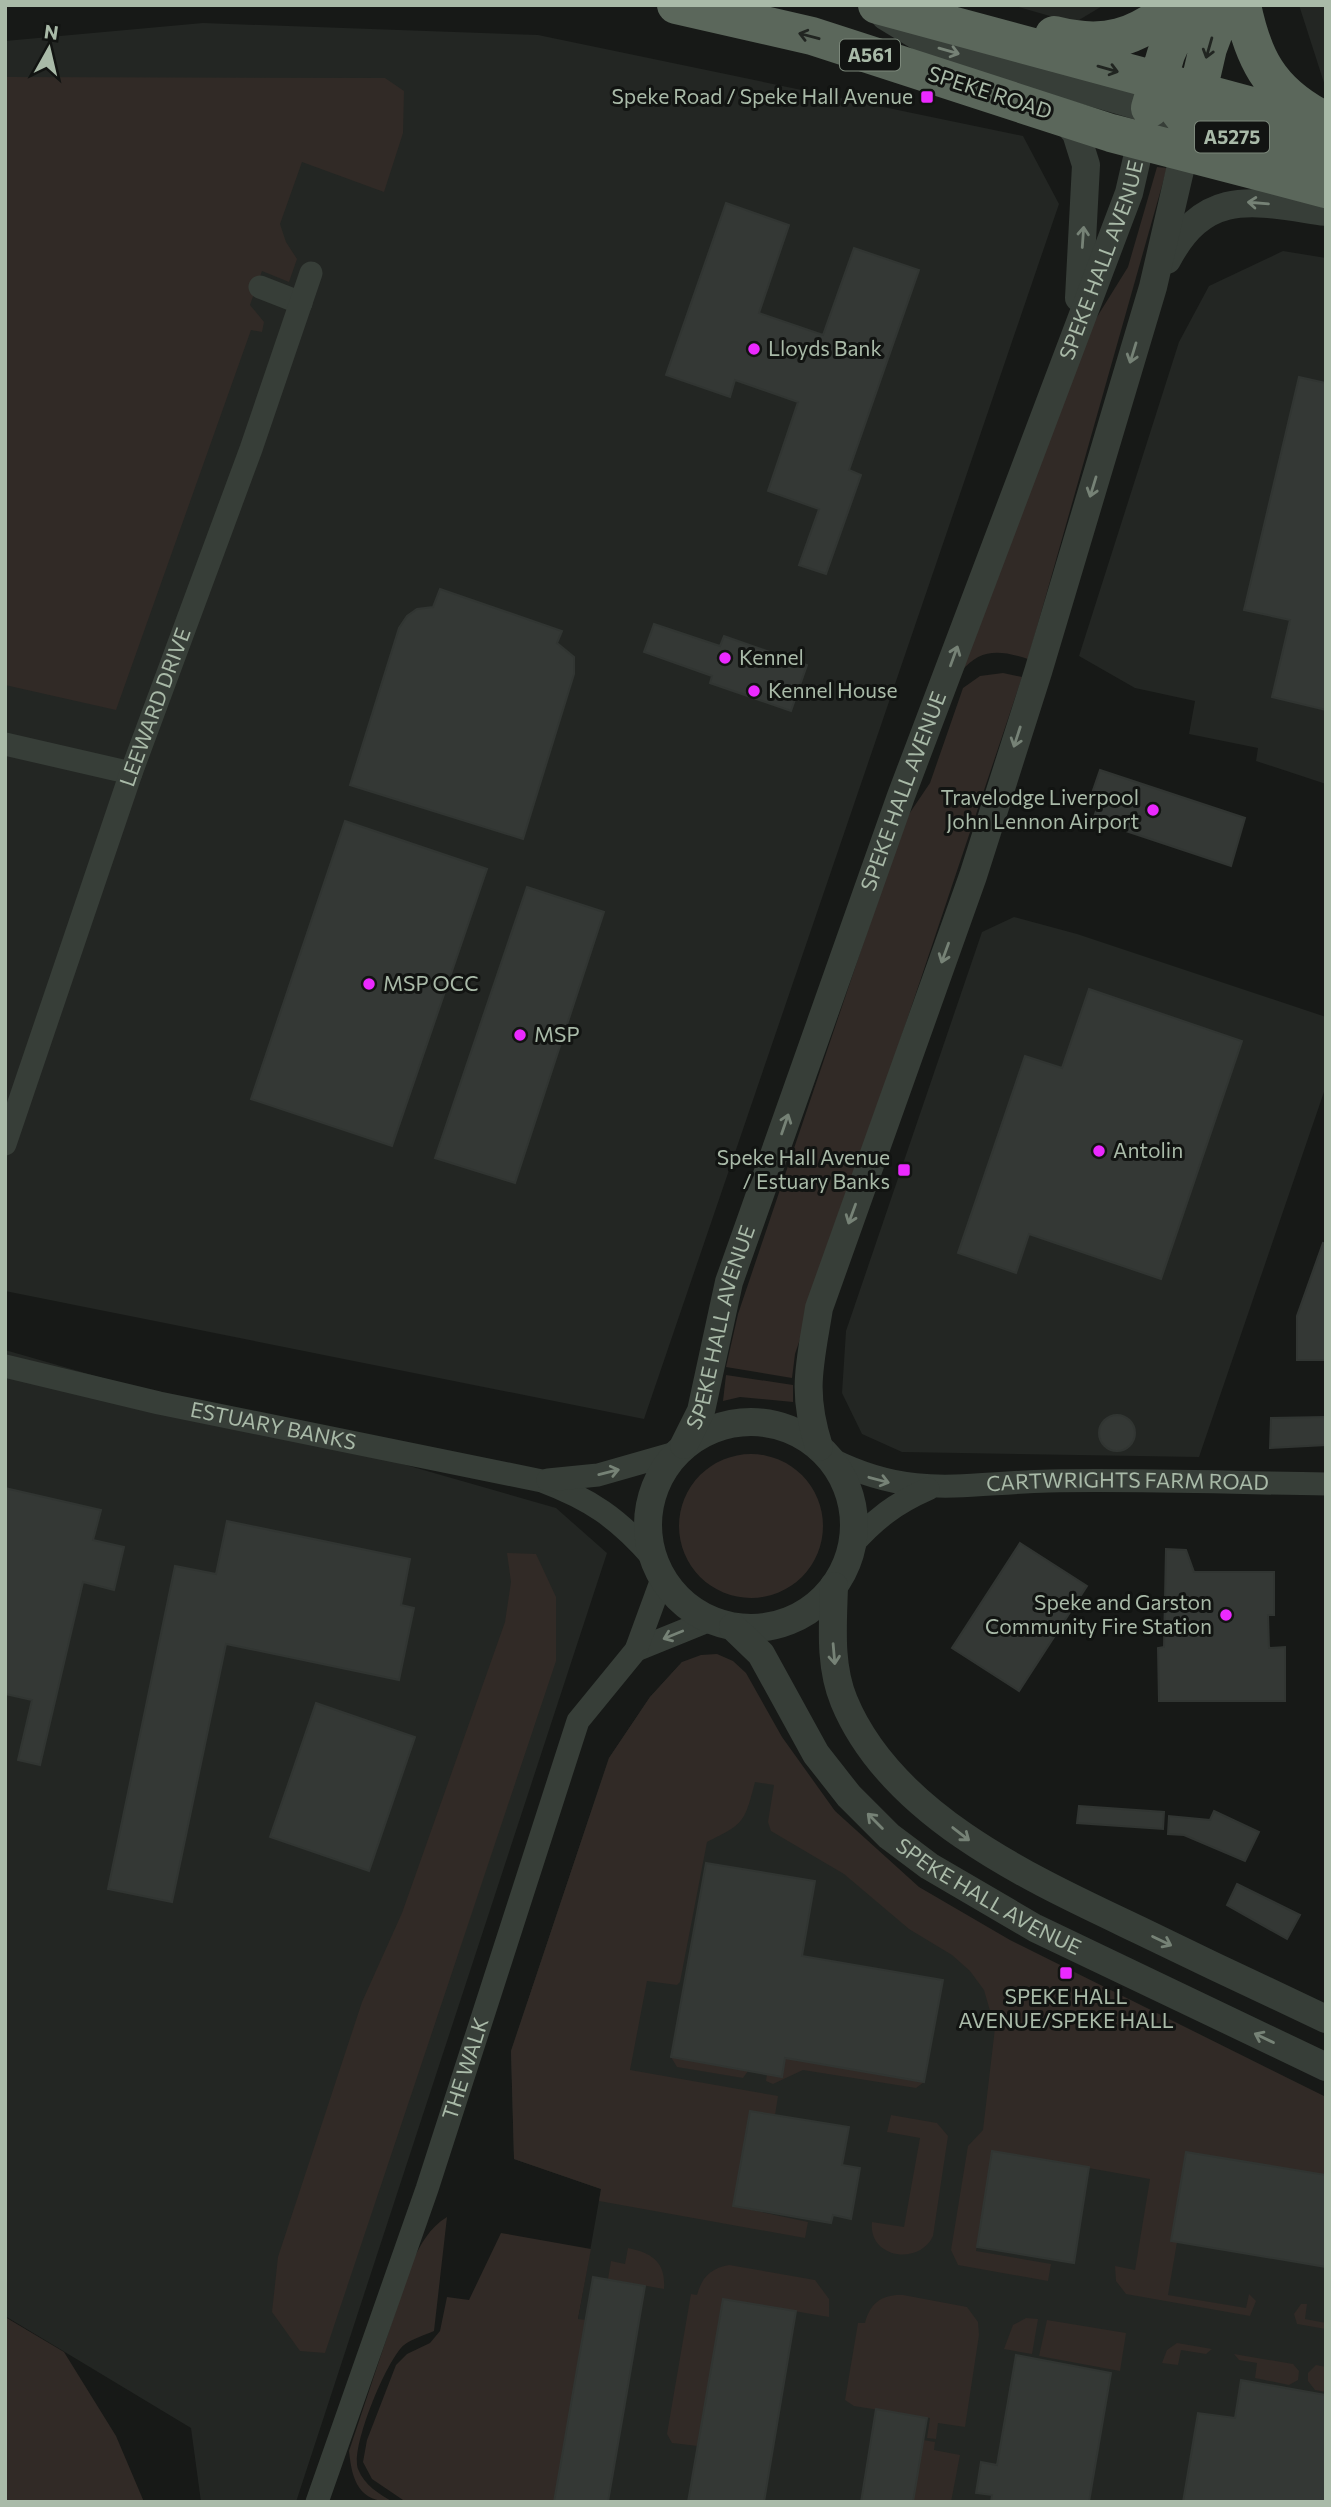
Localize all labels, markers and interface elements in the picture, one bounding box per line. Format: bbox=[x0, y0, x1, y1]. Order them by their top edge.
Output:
north arrow bbox=[14, 14, 84, 84]
text: N bbox=[43, 19, 60, 44]
one-way arrow bbox=[798, 29, 821, 42]
one-way arrow bbox=[1201, 37, 1214, 59]
road number: A561 bbox=[840, 40, 900, 70]
one-way arrow bbox=[937, 46, 959, 59]
street label: SPEKE ROAD bbox=[925, 60, 1056, 123]
one-way arrow bbox=[1097, 63, 1119, 76]
place label: Speke Road / Speke Hall Avenue bbox=[612, 83, 913, 108]
marker: Speke Road / Speke Hall Avenue bbox=[919, 89, 935, 105]
road number: A5275 bbox=[1195, 122, 1269, 153]
street label: SPEKE HALL AVENUE bbox=[1053, 158, 1147, 363]
one-way arrow bbox=[1247, 196, 1270, 209]
one-way arrow bbox=[1077, 226, 1090, 248]
place label: Lloyds Bank bbox=[768, 335, 882, 360]
marker: Lloyds Bank bbox=[746, 341, 762, 357]
one-way arrow bbox=[1126, 342, 1139, 364]
one-way arrow bbox=[1086, 476, 1099, 498]
street label: LEEWARD DRIVE bbox=[113, 624, 195, 789]
place label: Kennel bbox=[739, 644, 804, 669]
one-way arrow bbox=[948, 646, 961, 667]
marker: Kennel bbox=[717, 650, 733, 666]
place label: Kennel House bbox=[768, 677, 898, 702]
marker: Kennel House bbox=[746, 683, 762, 699]
street label: SPEKE HALL AVENUE bbox=[855, 688, 950, 894]
one-way arrow bbox=[1010, 726, 1022, 748]
place label: Travelodge Liverpool John Lennon Airport bbox=[940, 784, 1139, 833]
marker: Travelodge Liverpool John Lennon Airport bbox=[1145, 802, 1161, 818]
one-way arrow bbox=[938, 942, 950, 964]
place label: MSP OCC bbox=[383, 970, 479, 995]
marker: MSP OCC bbox=[361, 976, 377, 992]
place label: MSP bbox=[534, 1021, 580, 1046]
marker: MSP bbox=[512, 1027, 528, 1043]
one-way arrow bbox=[780, 1113, 792, 1135]
place label: Antolin bbox=[1113, 1137, 1183, 1162]
marker: Antolin bbox=[1091, 1143, 1107, 1159]
place label: Speke Hall Avenue / Estuary Banks bbox=[717, 1144, 890, 1193]
marker: Speke Hall Avenue / Estuary Banks bbox=[896, 1162, 912, 1178]
one-way arrow bbox=[845, 1202, 858, 1224]
street label: SPEKE HALL AVENUE bbox=[680, 1222, 759, 1433]
street label: ESTUARY BANKS bbox=[188, 1396, 359, 1454]
one-way arrow bbox=[597, 1465, 620, 1478]
street label: CARTWRIGHTS FARM ROAD bbox=[985, 1466, 1269, 1495]
one-way arrow bbox=[867, 1474, 890, 1487]
place label: Speke and Garston Community Fire Station bbox=[985, 1589, 1212, 1638]
marker: Speke and Garston Community Fire Station bbox=[1218, 1607, 1234, 1623]
one-way arrow bbox=[663, 1629, 684, 1642]
one-way arrow bbox=[828, 1642, 841, 1665]
one-way arrow bbox=[866, 1812, 883, 1829]
one-way arrow bbox=[951, 1827, 970, 1842]
street label: SPEKE HALL AVENUE bbox=[892, 1832, 1086, 1959]
one-way arrow bbox=[1151, 1935, 1172, 1948]
marker: SPEKE HALL AVENUE/SPEKE HALL bbox=[1058, 1965, 1074, 1981]
place label: SPEKE HALL AVENUE/SPEKE HALL bbox=[958, 1983, 1174, 2032]
street label: THE WALK bbox=[436, 2014, 493, 2123]
one-way arrow bbox=[1254, 2031, 1275, 2044]

